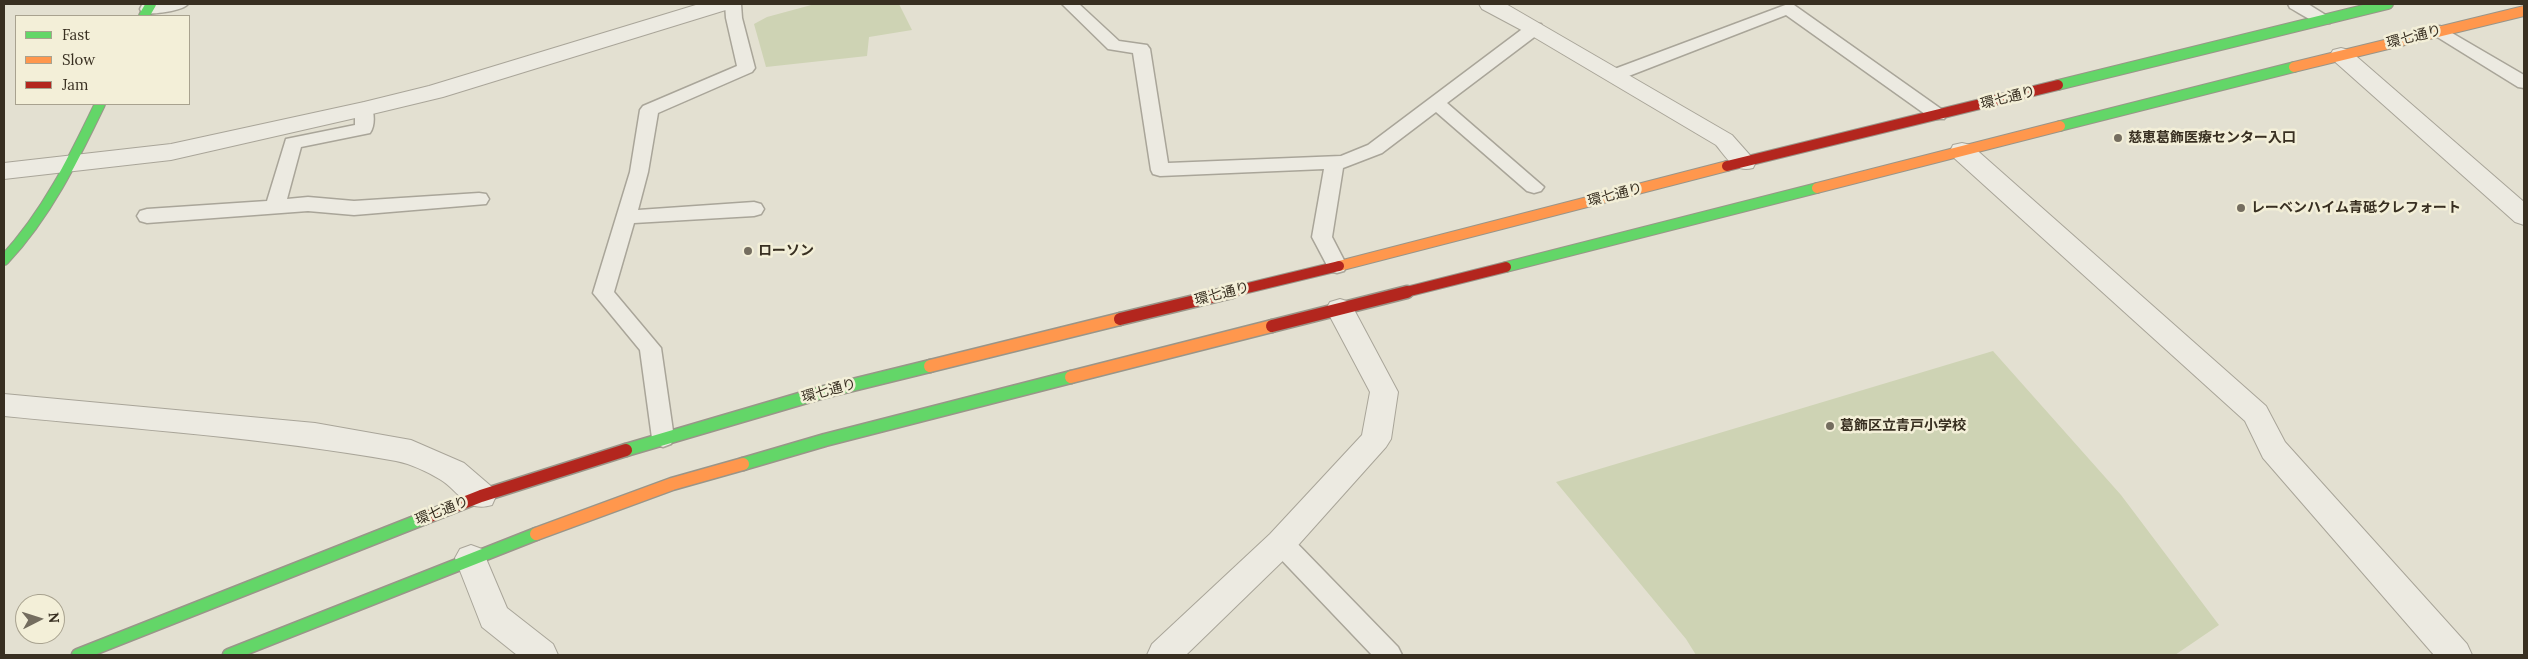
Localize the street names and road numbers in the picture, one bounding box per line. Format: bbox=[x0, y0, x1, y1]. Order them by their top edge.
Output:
street label: 環七通り bbox=[2385, 22, 2443, 52]
street label: 環七通り bbox=[1979, 83, 2037, 113]
street label: 環七通り bbox=[1586, 180, 1644, 210]
street label: 環七通り bbox=[1193, 279, 1251, 309]
street label: 環七通り bbox=[800, 376, 858, 406]
street label: 環七通り bbox=[413, 493, 471, 529]

